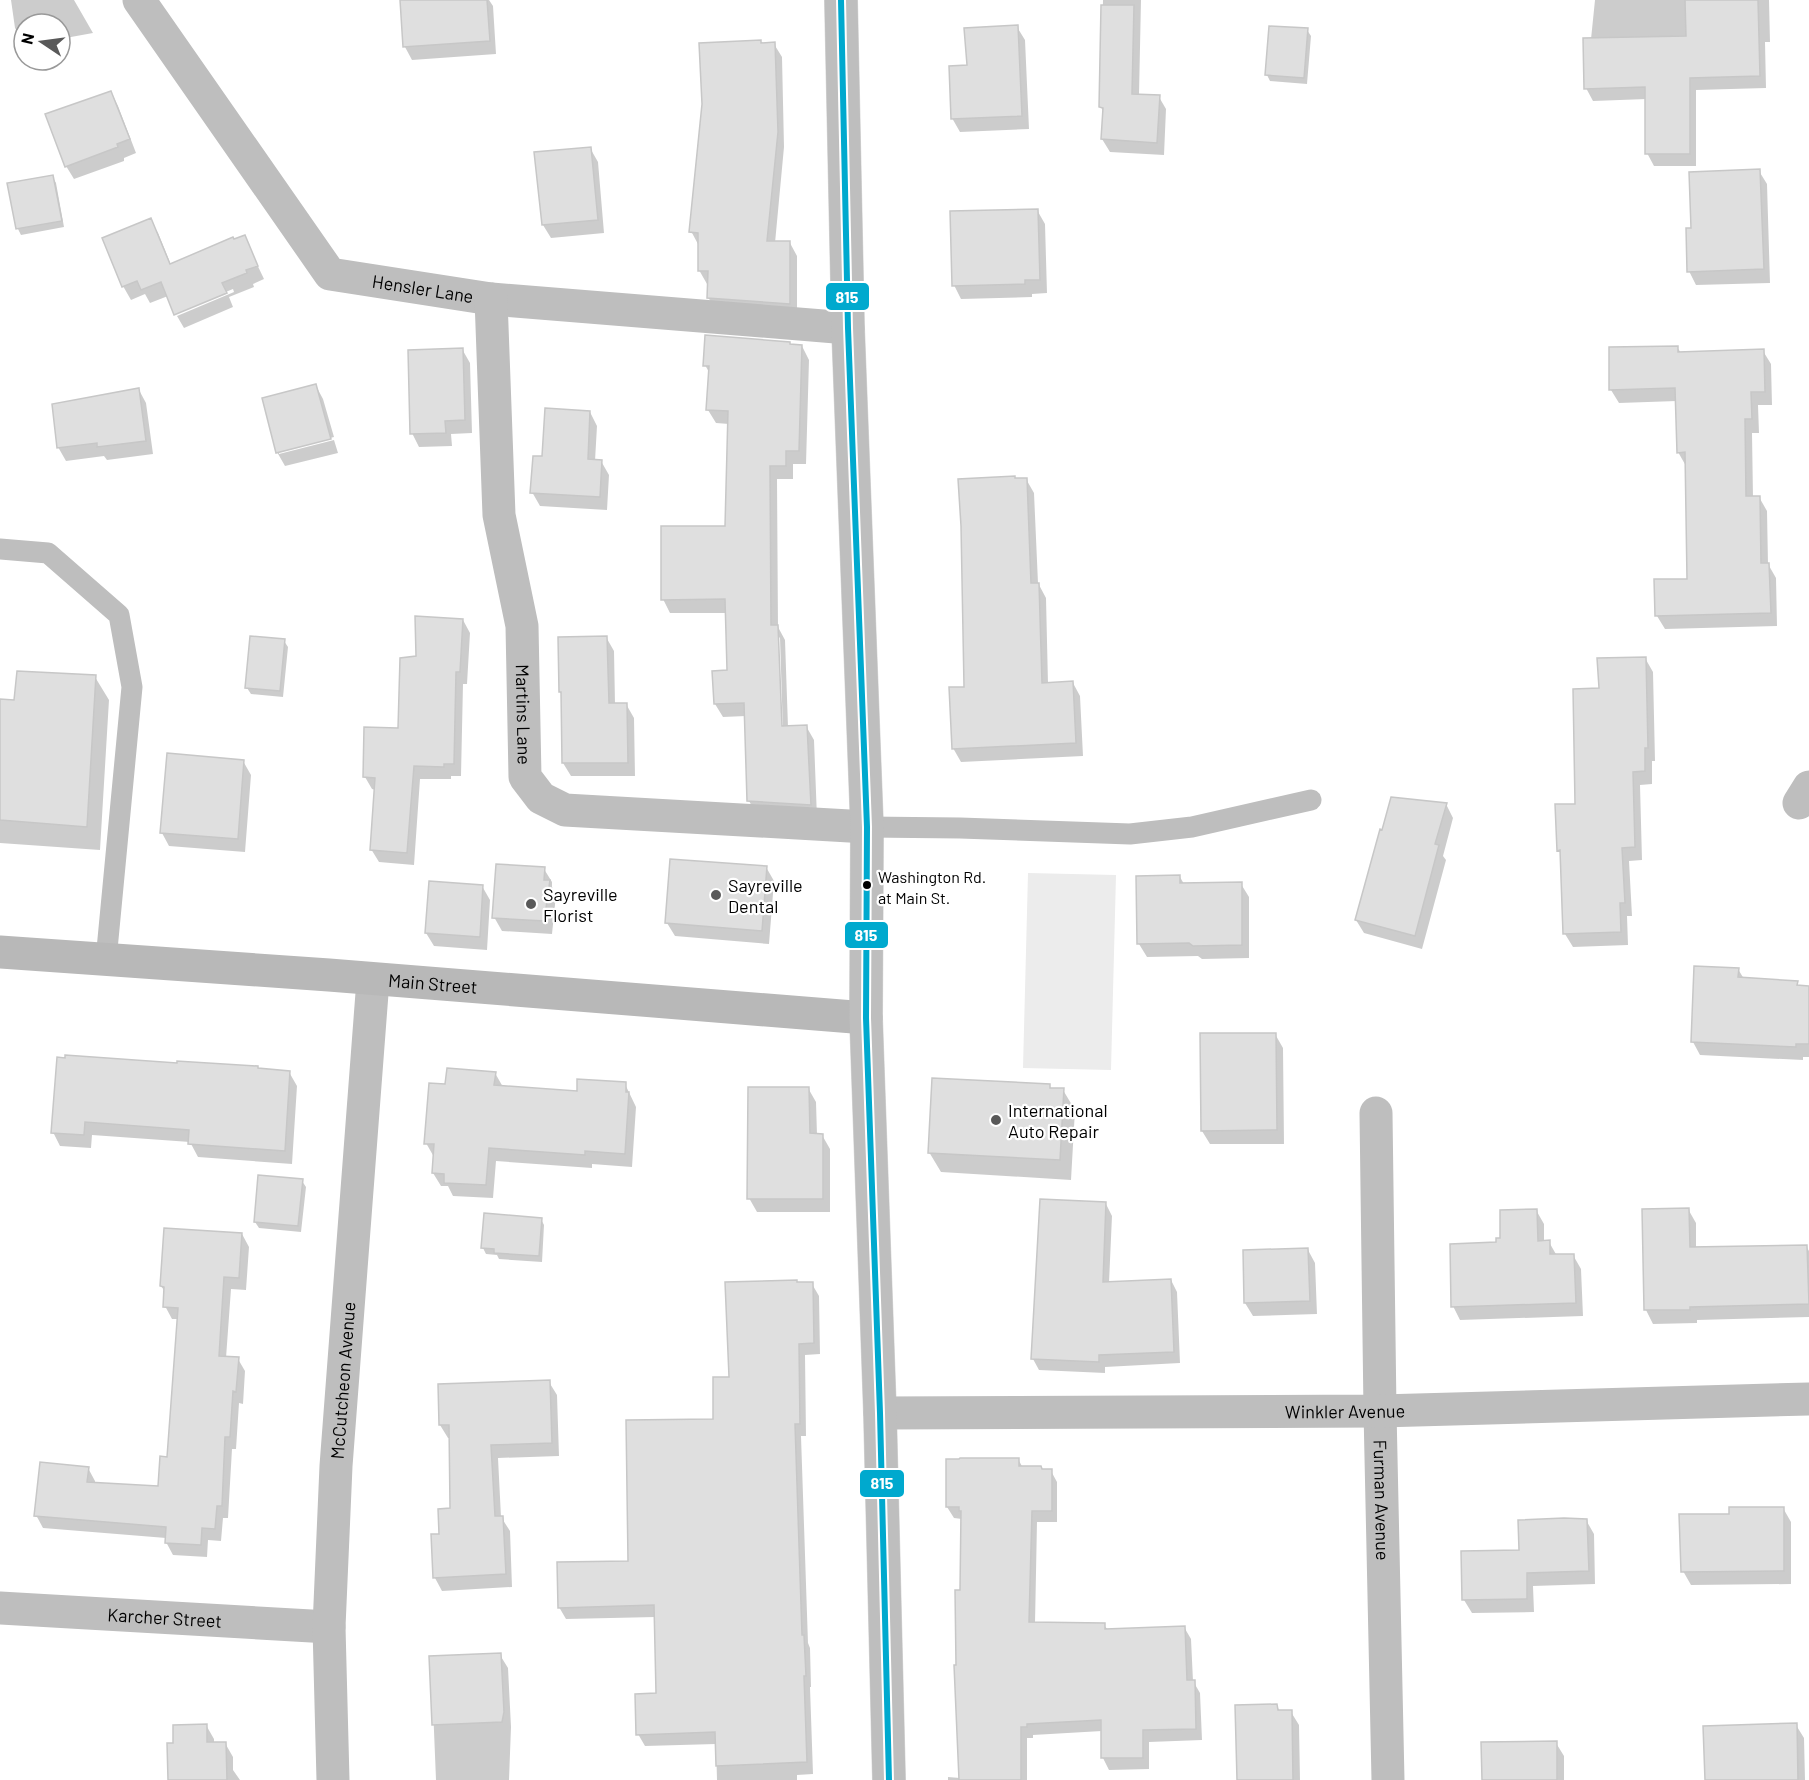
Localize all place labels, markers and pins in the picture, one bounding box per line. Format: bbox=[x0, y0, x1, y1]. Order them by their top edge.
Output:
place label: Washington Rd. at Main St. bbox=[878, 867, 986, 907]
place label: Sayreville Dental bbox=[728, 874, 803, 917]
marker: Washington Rd. at Main St. bbox=[861, 879, 873, 891]
place label: Sayreville Florist bbox=[543, 883, 618, 926]
marker: Sayreville Dental bbox=[709, 888, 723, 902]
marker: Sayreville Florist bbox=[524, 897, 538, 911]
place label: International Auto Repair bbox=[1008, 1099, 1108, 1142]
marker: International Auto Repair bbox=[989, 1113, 1003, 1127]

